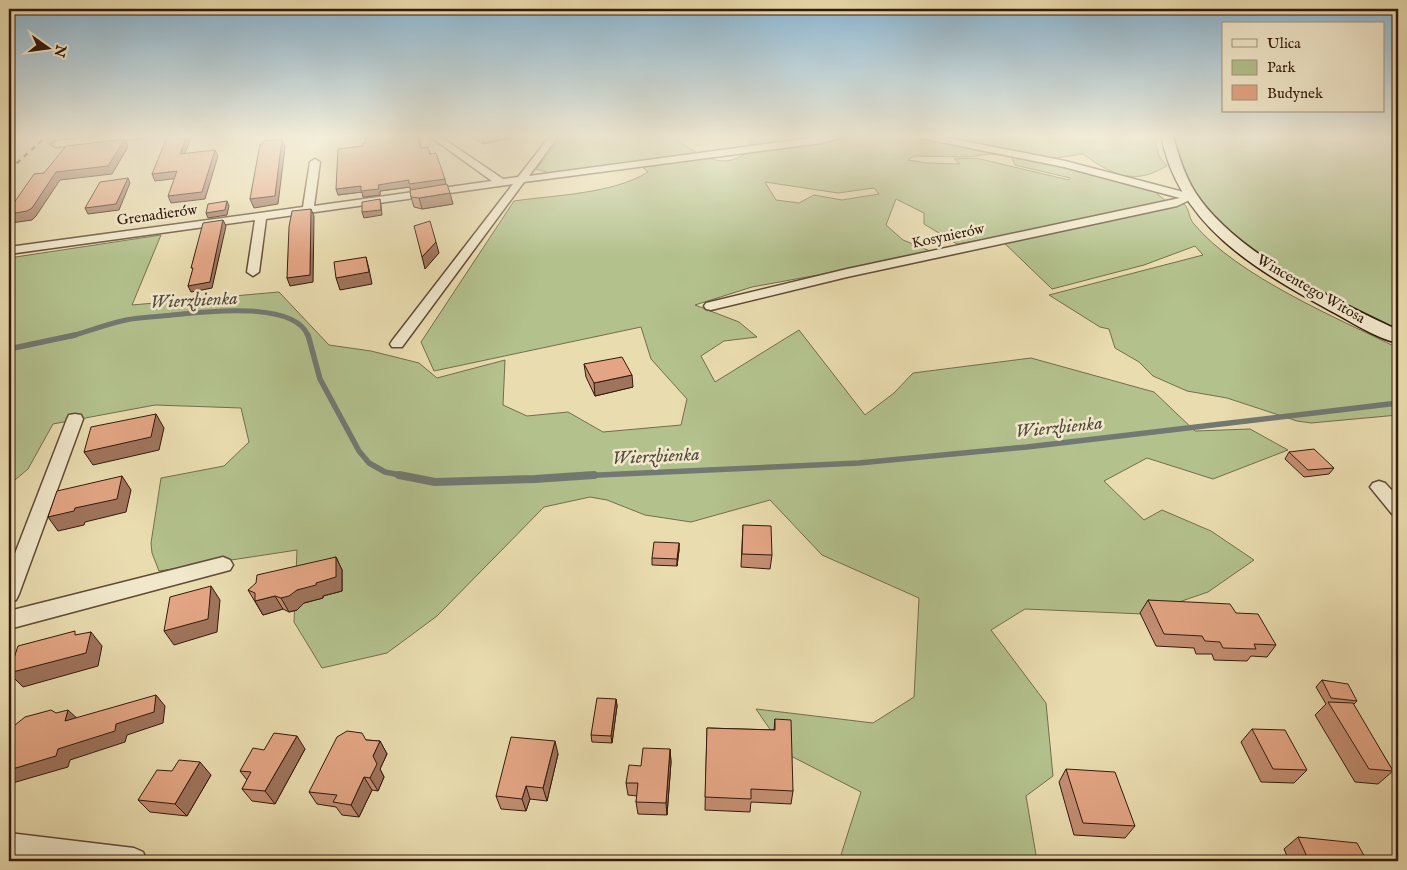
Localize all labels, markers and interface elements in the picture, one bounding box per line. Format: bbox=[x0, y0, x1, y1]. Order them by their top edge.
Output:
north arrow bbox=[22, 22, 72, 72]
legend bbox=[1222, 22, 1384, 112]
text: Ulica bbox=[1267, 34, 1301, 53]
text: N bbox=[49, 42, 70, 59]
text: Park bbox=[1267, 58, 1297, 77]
text: Budynek bbox=[1267, 84, 1324, 103]
street label: Grenadierów bbox=[116, 200, 200, 230]
street label: Kosynierów bbox=[910, 219, 987, 253]
street label: Wincentego Witosa bbox=[1253, 250, 1369, 328]
water label: Wierzbienka bbox=[150, 287, 238, 315]
water label: Wierzbienka bbox=[1014, 411, 1104, 445]
water label: Wierzbienka bbox=[612, 443, 700, 471]

